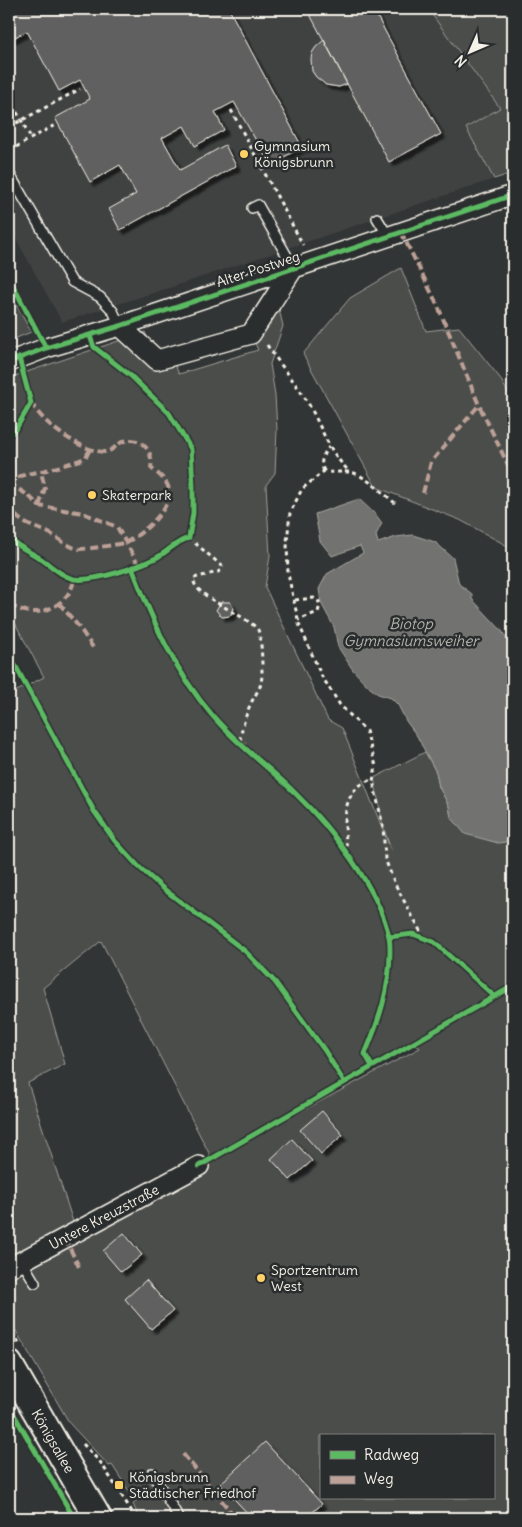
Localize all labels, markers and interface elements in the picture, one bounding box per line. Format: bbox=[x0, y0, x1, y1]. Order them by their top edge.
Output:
north arrow bbox=[444, 28, 494, 78]
text: N bbox=[451, 51, 471, 71]
place label: Gymnasium Königsbrunn bbox=[254, 137, 334, 171]
marker: Gymnasium Königsbrunn bbox=[238, 148, 250, 160]
street label: Alter Postweg bbox=[214, 247, 302, 291]
place label: Skaterpark bbox=[102, 486, 171, 504]
marker: Skaterpark bbox=[86, 489, 98, 501]
water label: Biotop Gymnasiumsweiher bbox=[344, 614, 480, 650]
street label: Untere Kreuzstraße bbox=[46, 1180, 162, 1254]
place label: Sportzentrum West bbox=[271, 1261, 358, 1295]
marker: Sportzentrum West bbox=[255, 1272, 267, 1284]
street label: Königsallee bbox=[27, 1406, 79, 1476]
legend bbox=[320, 1434, 494, 1500]
text: Radweg bbox=[364, 1445, 419, 1464]
place label: Königsbrunn Städtischer Friedhof bbox=[129, 1468, 256, 1502]
text: Weg bbox=[364, 1469, 394, 1488]
marker: Königsbrunn Städtischer Friedhof bbox=[113, 1479, 125, 1491]

